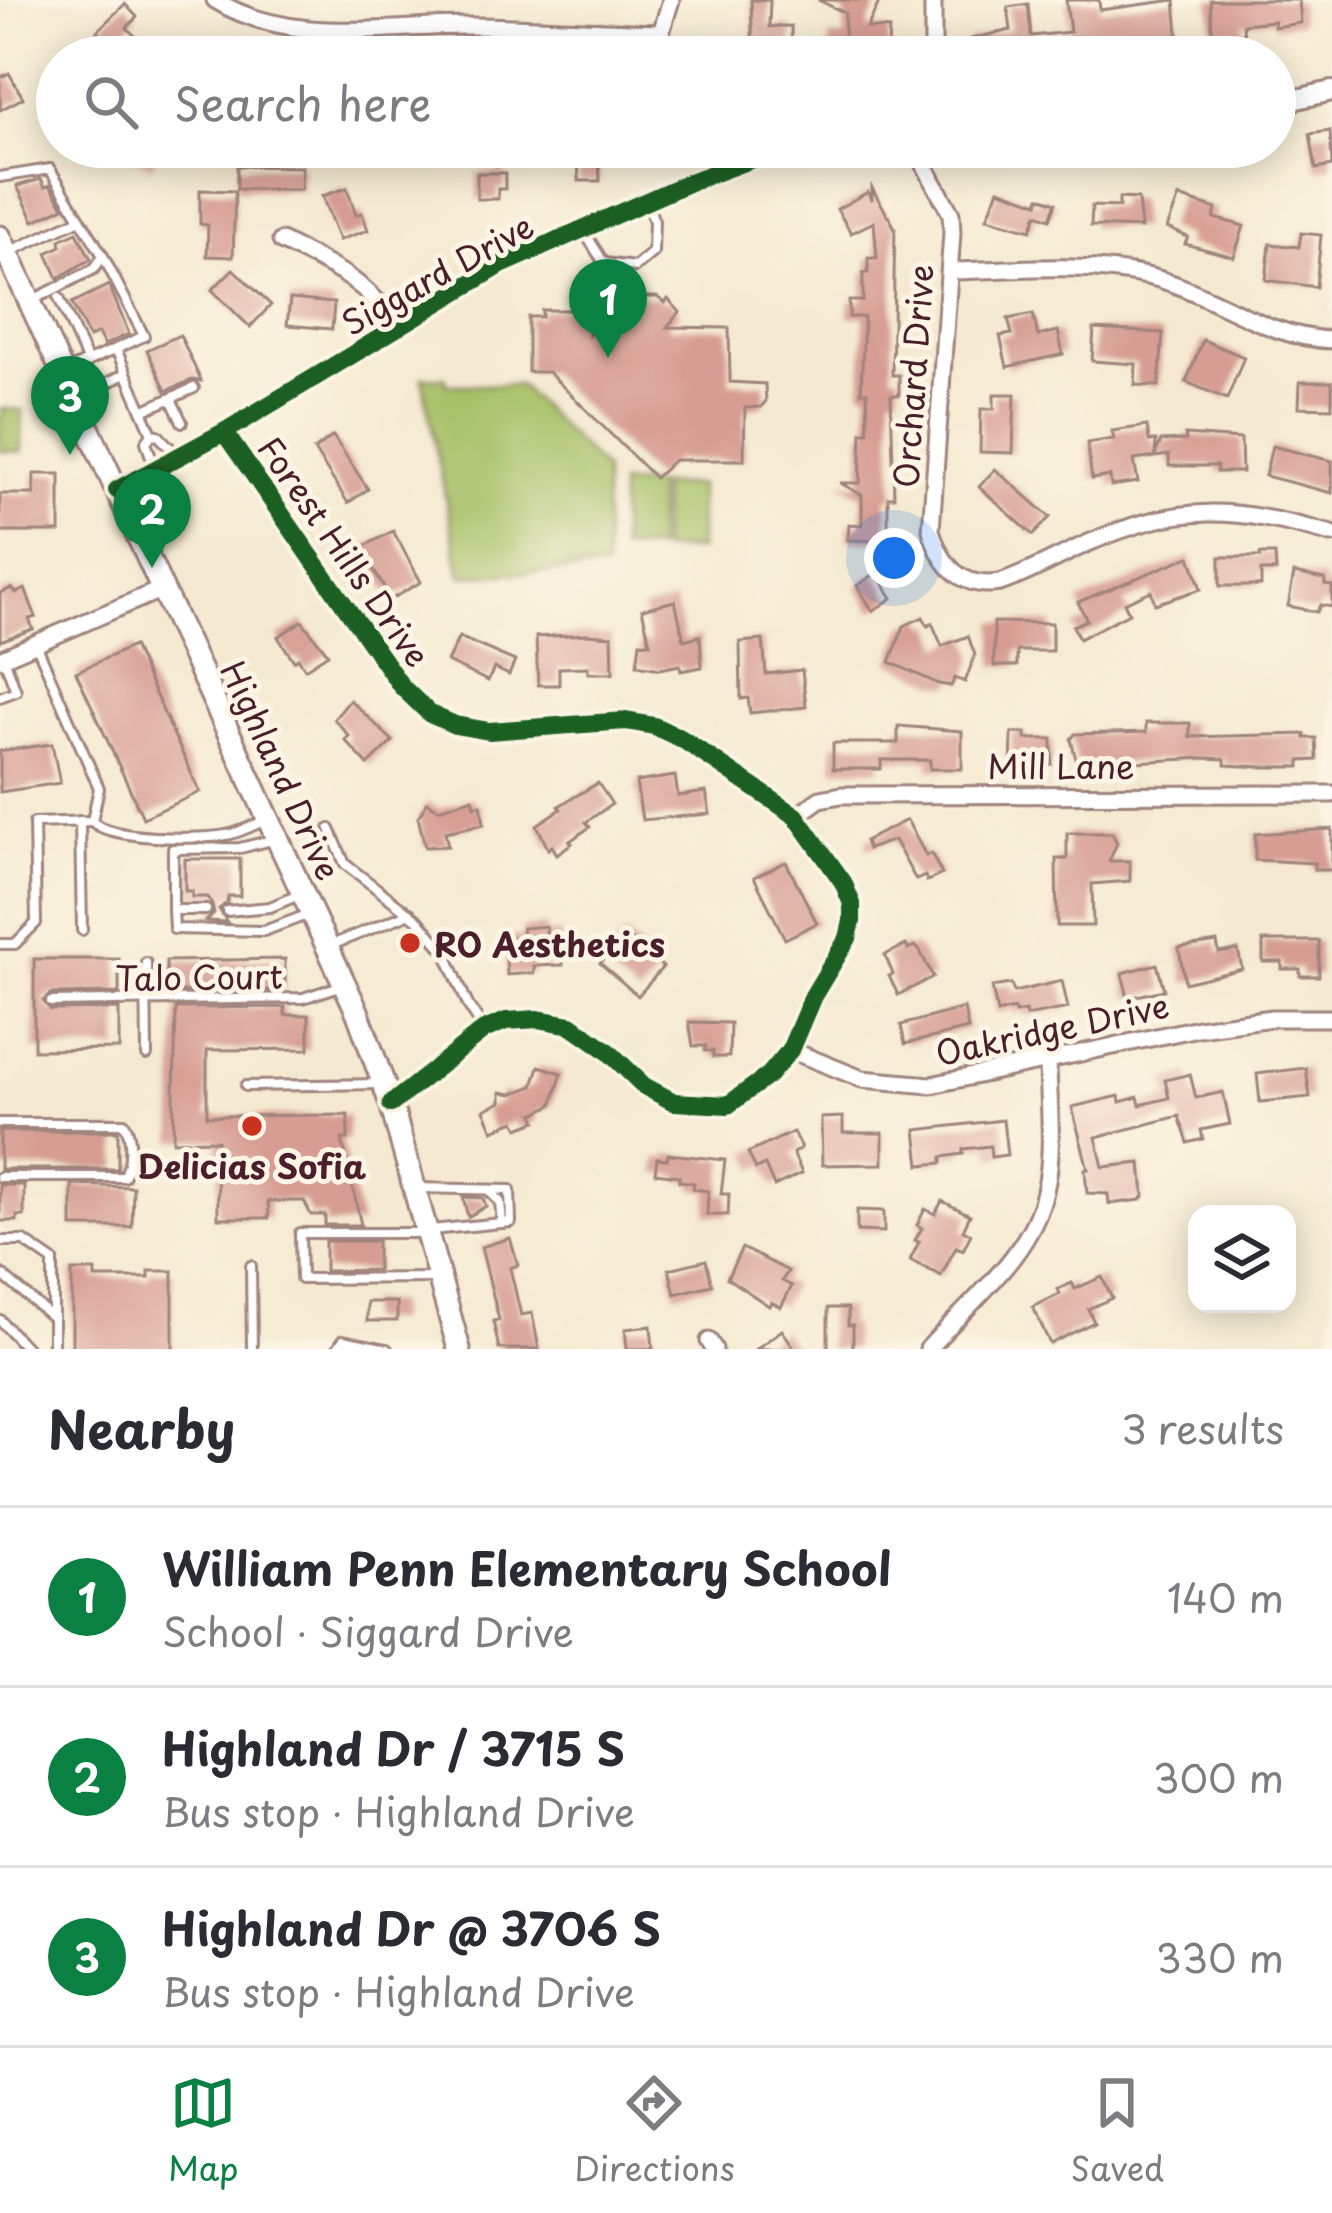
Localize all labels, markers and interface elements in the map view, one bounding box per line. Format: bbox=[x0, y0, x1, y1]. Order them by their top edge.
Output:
search box bbox=[36, 36, 1296, 168]
text: Search here bbox=[174, 68, 431, 136]
icon: search bbox=[78, 69, 144, 135]
street label: Siggard Drive bbox=[332, 200, 542, 346]
pin: 1 bbox=[569, 259, 647, 358]
street label: Orchard Drive bbox=[879, 263, 945, 489]
pin: 3 bbox=[31, 356, 109, 455]
street label: Forest Hills Drive bbox=[247, 425, 443, 677]
pin: 2 bbox=[113, 469, 191, 568]
your location bbox=[864, 528, 924, 588]
street label: Highland Drive bbox=[209, 652, 355, 888]
street label: Mill Lane bbox=[987, 740, 1135, 790]
place label: RO Aesthetics bbox=[434, 918, 665, 968]
marker: RO Aesthetics bbox=[397, 930, 423, 956]
street label: Talo Court bbox=[115, 950, 283, 1002]
street label: Oakridge Drive bbox=[931, 979, 1173, 1077]
marker: Delicias Sofia bbox=[239, 1113, 265, 1139]
place label: Delicias Sofia bbox=[138, 1140, 366, 1190]
map controls bbox=[1188, 1205, 1296, 1313]
button: layers bbox=[1188, 1205, 1296, 1313]
text: Nearby bbox=[48, 1389, 235, 1466]
text: 3 results bbox=[1121, 1398, 1284, 1457]
text: William Penn Elementary School bbox=[162, 1533, 892, 1601]
text: 1 bbox=[78, 1567, 96, 1626]
text: 140 m bbox=[1167, 1567, 1284, 1626]
text: School · Siggard Drive bbox=[162, 1601, 574, 1660]
text: Highland Dr / 3715 S bbox=[162, 1713, 625, 1781]
text: 2 bbox=[73, 1747, 101, 1806]
text: 300 m bbox=[1153, 1747, 1284, 1806]
text: Bus stop · Highland Drive bbox=[162, 1781, 635, 1840]
text: Highland Dr @ 3706 S bbox=[162, 1893, 661, 1961]
text: 3 bbox=[74, 1927, 100, 1986]
text: 330 m bbox=[1156, 1927, 1284, 1986]
text: Bus stop · Highland Drive bbox=[162, 1961, 635, 2020]
tab: Map bbox=[168, 2070, 238, 2192]
tab: Directions bbox=[574, 2070, 735, 2192]
tab: Saved bbox=[1070, 2070, 1164, 2192]

